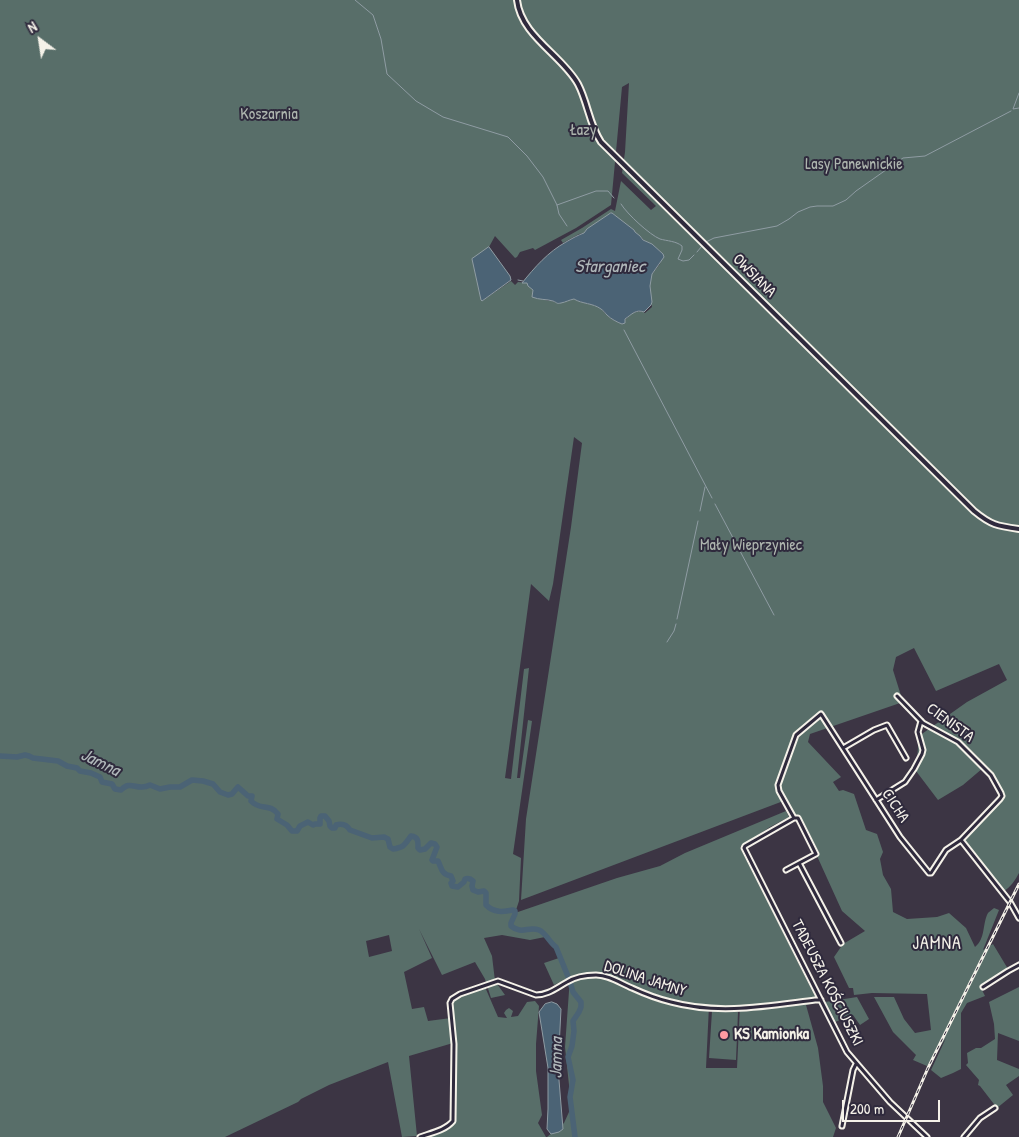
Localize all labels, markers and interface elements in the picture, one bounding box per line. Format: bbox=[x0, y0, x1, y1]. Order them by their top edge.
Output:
north arrow bbox=[15, 15, 65, 65]
text: N bbox=[24, 17, 40, 37]
park label: Koszarnia bbox=[240, 105, 298, 125]
park label: Łazy bbox=[569, 121, 597, 141]
park label: Lasy Panewnickie bbox=[805, 155, 903, 175]
street label: OWSIANA bbox=[728, 250, 780, 302]
water label: Starganiec bbox=[575, 256, 645, 278]
park label: Mały Wieprzyniec bbox=[700, 536, 802, 556]
street label: CIENISTA bbox=[922, 699, 978, 747]
water label: Jamna bbox=[77, 744, 123, 782]
street label: CICHA bbox=[877, 785, 913, 827]
street label: TADEUSZA KOŚCIUSZKI bbox=[787, 917, 867, 1049]
district label: JAMNA bbox=[912, 933, 962, 955]
street label: DOLINA JAMNY bbox=[602, 957, 688, 1001]
place label: KS Kamionka bbox=[734, 1025, 809, 1045]
marker: KS Kamionka bbox=[718, 1029, 730, 1041]
water label: Jamna bbox=[546, 1037, 568, 1079]
scale bar bbox=[844, 1090, 942, 1122]
text: 200 m bbox=[850, 1098, 884, 1119]

